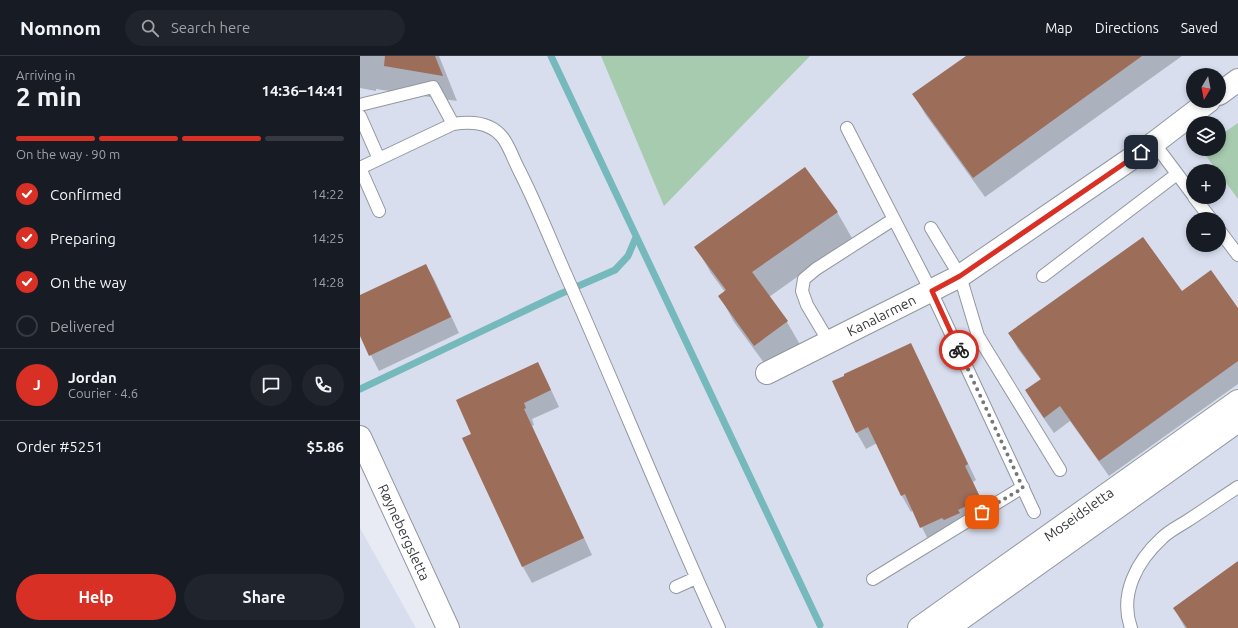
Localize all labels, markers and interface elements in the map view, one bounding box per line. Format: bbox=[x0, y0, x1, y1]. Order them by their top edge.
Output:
search box bbox=[125, 10, 405, 46]
text: Nomnom bbox=[20, 17, 101, 39]
icon: search bbox=[139, 17, 161, 39]
text: Search here bbox=[171, 19, 250, 36]
text: Map bbox=[1045, 20, 1073, 36]
text: Directions bbox=[1095, 20, 1159, 36]
text: Saved bbox=[1181, 20, 1218, 36]
text: Arriving in bbox=[16, 68, 75, 82]
north arrow bbox=[1186, 68, 1226, 108]
map controls bbox=[1186, 68, 1226, 252]
text: 2 min bbox=[16, 82, 82, 111]
text: 14:36–14:41 bbox=[261, 82, 344, 99]
button: layers bbox=[1186, 116, 1226, 156]
pin bbox=[1124, 135, 1158, 169]
icon: home bbox=[1130, 141, 1152, 163]
text: On the way · 90 m bbox=[16, 147, 120, 161]
button: + bbox=[1186, 164, 1226, 204]
icon: check bbox=[16, 183, 38, 205]
text: Confirmed bbox=[50, 186, 122, 203]
text: 14:22 bbox=[311, 187, 344, 201]
button: − bbox=[1186, 212, 1226, 252]
icon: check bbox=[16, 227, 38, 249]
text: Preparing bbox=[50, 230, 116, 247]
text: 14:25 bbox=[311, 231, 344, 245]
icon: check bbox=[16, 271, 38, 293]
text: On the way bbox=[50, 274, 126, 291]
text: 14:28 bbox=[311, 275, 344, 289]
street label: Kanalarmen bbox=[844, 292, 918, 340]
text: Delivered bbox=[50, 318, 115, 335]
courier bbox=[939, 330, 979, 370]
icon: bike bbox=[948, 339, 970, 361]
button: chat bbox=[250, 364, 292, 406]
button: phone bbox=[302, 364, 344, 406]
text: Jordan bbox=[68, 369, 117, 386]
text: J bbox=[33, 376, 41, 393]
text: Courier · 4.6 bbox=[68, 386, 138, 400]
text: Order #5251 bbox=[16, 438, 103, 455]
text: $5.86 bbox=[306, 438, 344, 455]
street label: Røynebergsletta bbox=[375, 482, 433, 583]
street label: Moseidsletta bbox=[1041, 484, 1117, 545]
pin bbox=[965, 495, 999, 529]
icon: bag bbox=[971, 501, 993, 523]
button: Help bbox=[16, 574, 176, 620]
button: Share bbox=[184, 574, 344, 620]

